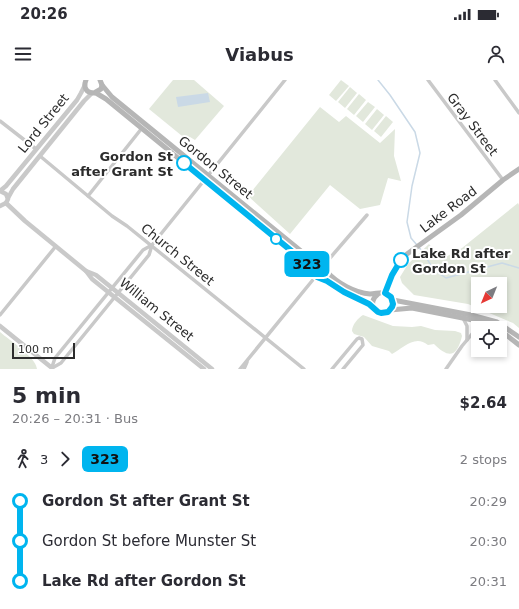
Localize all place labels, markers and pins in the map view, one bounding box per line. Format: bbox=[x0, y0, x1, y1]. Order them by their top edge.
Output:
place label: Gordon St after Grant St bbox=[71, 149, 173, 179]
marker: Gordon St after Grant St bbox=[176, 155, 192, 171]
unlabelled marker bbox=[270, 233, 282, 245]
place label: Lake Rd after Gordon St bbox=[412, 246, 511, 276]
marker: Lake Rd after Gordon St bbox=[393, 252, 409, 268]

